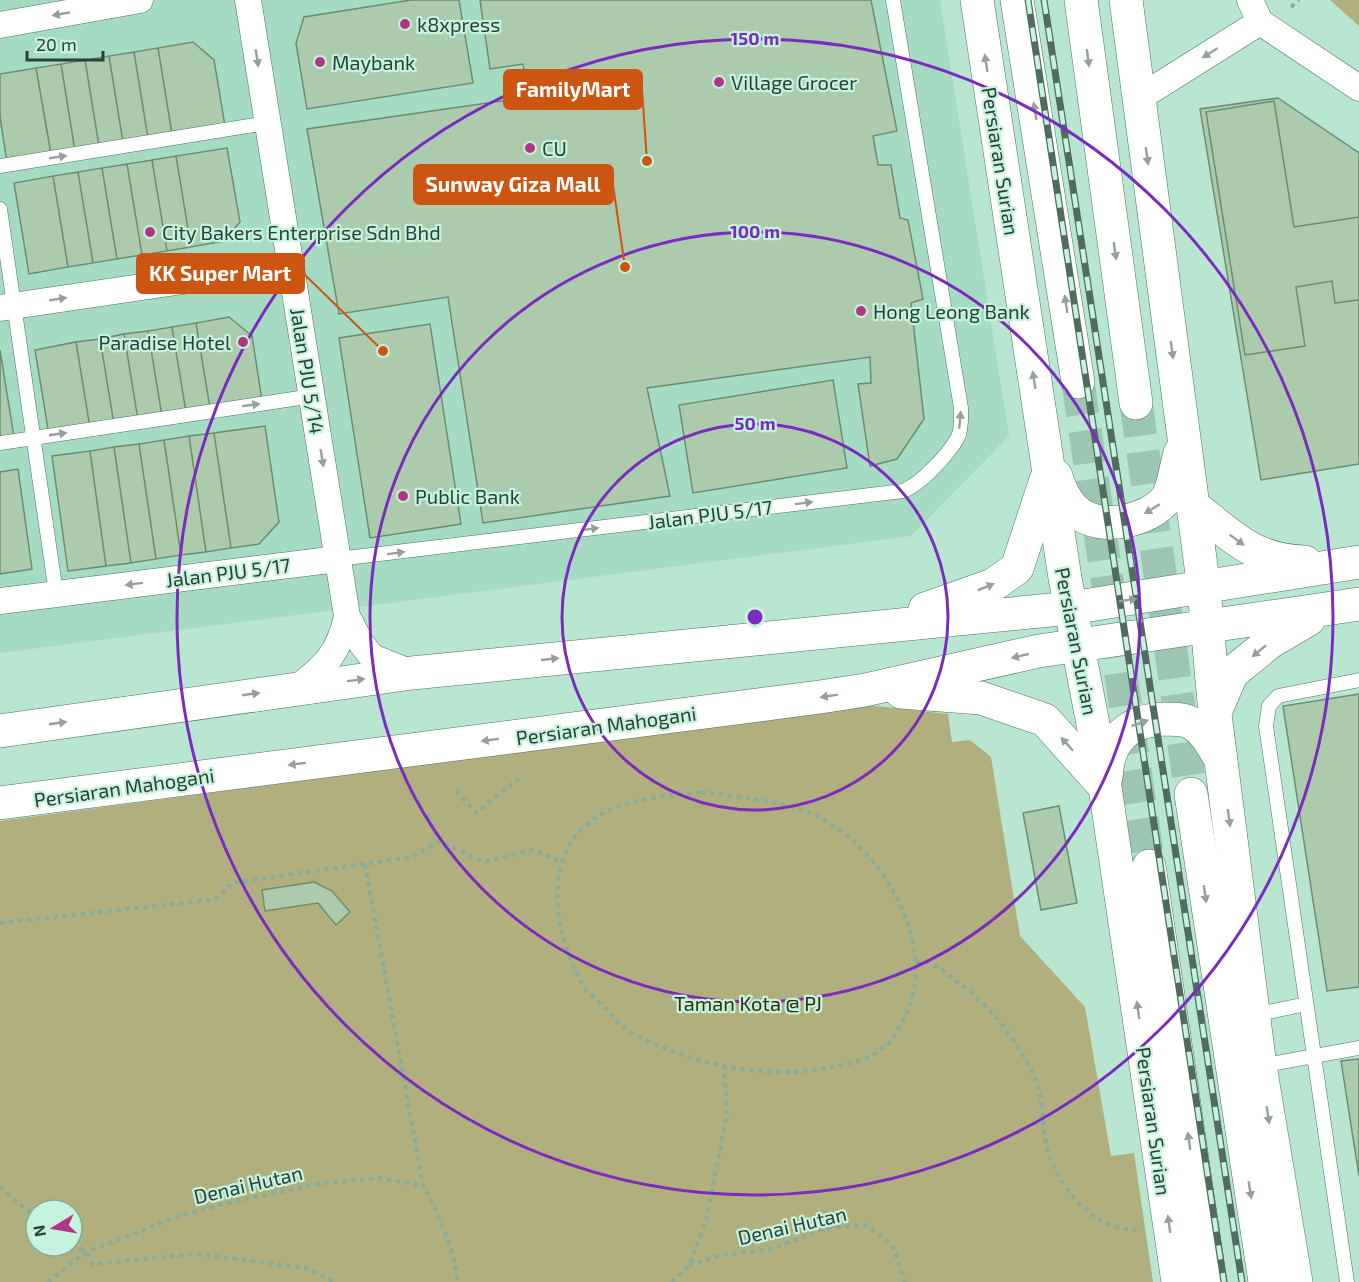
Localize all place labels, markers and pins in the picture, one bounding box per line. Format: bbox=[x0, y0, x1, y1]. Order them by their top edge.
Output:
place label: k8xpress bbox=[417, 12, 500, 36]
marker: k8xpress bbox=[398, 17, 412, 31]
place label: Maybank bbox=[332, 50, 415, 74]
marker: Maybank bbox=[313, 55, 327, 69]
callout: FamilyMart bbox=[504, 70, 642, 109]
place label: Village Grocer bbox=[731, 70, 857, 94]
marker: Village Grocer bbox=[712, 75, 726, 89]
place label: CU bbox=[542, 136, 567, 160]
marker: CU bbox=[523, 141, 537, 155]
callout: Sunway Giza Mall bbox=[414, 165, 613, 204]
place label: City Bakers Enterprise Sdn Bhd bbox=[162, 220, 441, 244]
marker: City Bakers Enterprise Sdn Bhd bbox=[143, 225, 157, 239]
callout: KK Super Mart bbox=[137, 254, 304, 293]
place label: Hong Leong Bank bbox=[873, 299, 1030, 323]
marker: Hong Leong Bank bbox=[854, 304, 868, 318]
place label: Paradise Hotel bbox=[99, 330, 231, 354]
marker: Paradise Hotel bbox=[236, 335, 250, 349]
place label: Public Bank bbox=[415, 484, 520, 508]
marker: Public Bank bbox=[396, 489, 410, 503]
centre of rings bbox=[745, 607, 765, 627]

